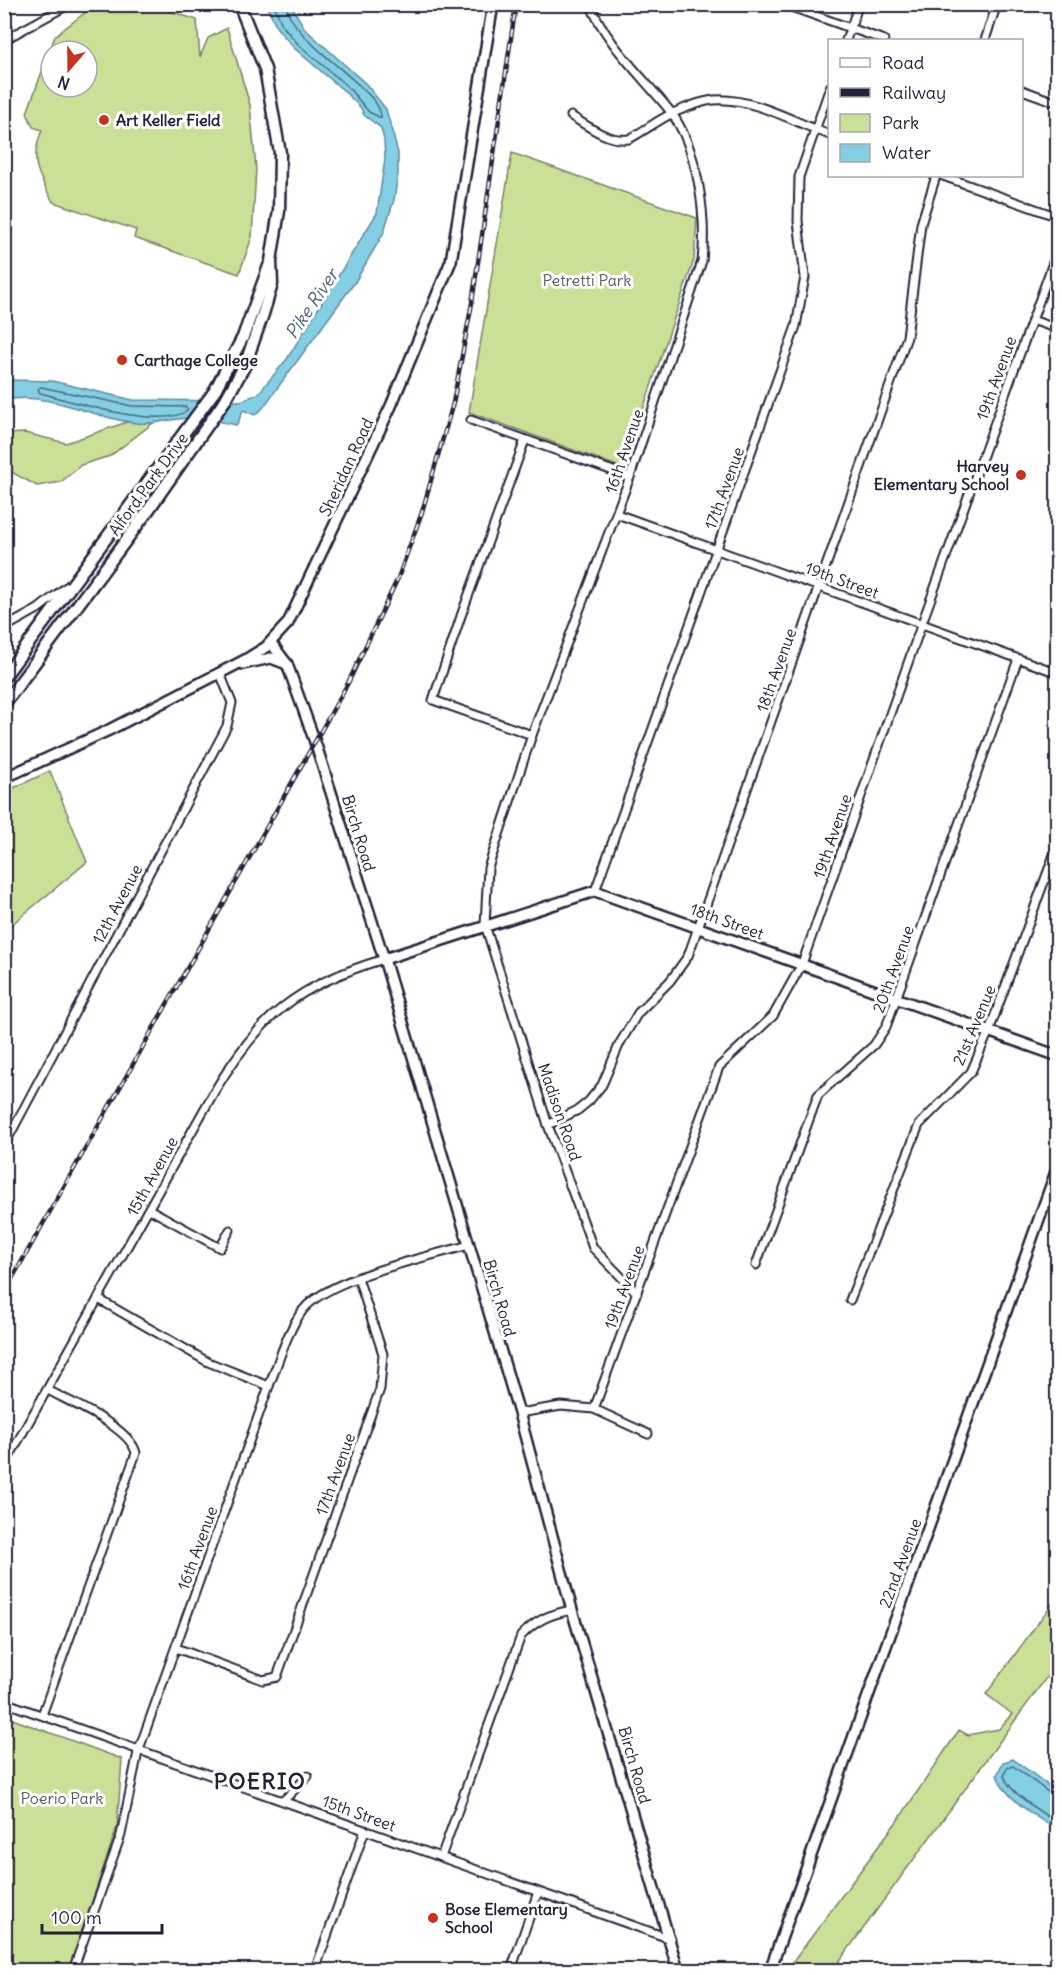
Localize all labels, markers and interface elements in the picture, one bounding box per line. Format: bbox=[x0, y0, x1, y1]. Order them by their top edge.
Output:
north arrow bbox=[39, 39, 99, 99]
legend bbox=[828, 39, 1023, 177]
text: Road bbox=[882, 51, 925, 74]
text: N bbox=[55, 72, 72, 94]
text: Railway bbox=[882, 81, 946, 104]
place label: Art Keller Field bbox=[116, 110, 221, 130]
text: Park bbox=[882, 111, 919, 134]
marker: Art Keller Field bbox=[97, 113, 111, 127]
text: Water bbox=[882, 141, 932, 164]
water label: Pike River bbox=[280, 262, 345, 343]
park label: Petretti Park bbox=[543, 270, 631, 290]
street label: 19th Avenue bbox=[972, 333, 1020, 423]
place label: Carthage College bbox=[134, 350, 258, 371]
marker: Carthage College bbox=[115, 353, 129, 367]
street label: 16th Avenue bbox=[600, 406, 648, 496]
street label: Sheridan Road bbox=[315, 415, 377, 519]
street label: Alford Park Drive bbox=[104, 429, 192, 539]
street label: 17th Avenue bbox=[700, 444, 748, 532]
place label: Harvey Elementary School bbox=[874, 456, 1009, 495]
marker: Harvey Elementary School bbox=[1014, 468, 1028, 482]
street label: 19th Street bbox=[803, 557, 882, 603]
street label: 18th Avenue bbox=[752, 625, 800, 715]
street label: 19th Avenue bbox=[808, 791, 856, 881]
street label: Birch Road bbox=[338, 792, 380, 874]
street label: 12th Avenue bbox=[88, 861, 146, 947]
street label: 18th Street bbox=[688, 898, 767, 944]
street label: 20th Avenue bbox=[868, 923, 918, 1015]
street label: 21st Avenue bbox=[948, 982, 1000, 1068]
street label: Madison Road bbox=[534, 1061, 586, 1163]
street label: 15th Avenue bbox=[122, 1133, 182, 1219]
street label: 19th Avenue bbox=[600, 1242, 648, 1332]
street label: Birch Road bbox=[479, 1257, 521, 1339]
street label: 17th Avenue bbox=[311, 1430, 359, 1518]
street label: 16th Avenue bbox=[173, 1503, 221, 1593]
street label: 22nd Avenue bbox=[875, 1516, 925, 1610]
street label: Birch Road bbox=[614, 1724, 656, 1806]
district label: POERIO bbox=[214, 1767, 306, 1795]
park label: Poerio Park bbox=[21, 1788, 103, 1808]
street label: 15th Street bbox=[320, 1790, 399, 1836]
scale bar bbox=[42, 1897, 162, 1935]
place label: Bose Elementary School bbox=[445, 1899, 568, 1937]
text: 100 m bbox=[51, 1906, 102, 1929]
marker: Bose Elementary School bbox=[426, 1911, 440, 1925]

